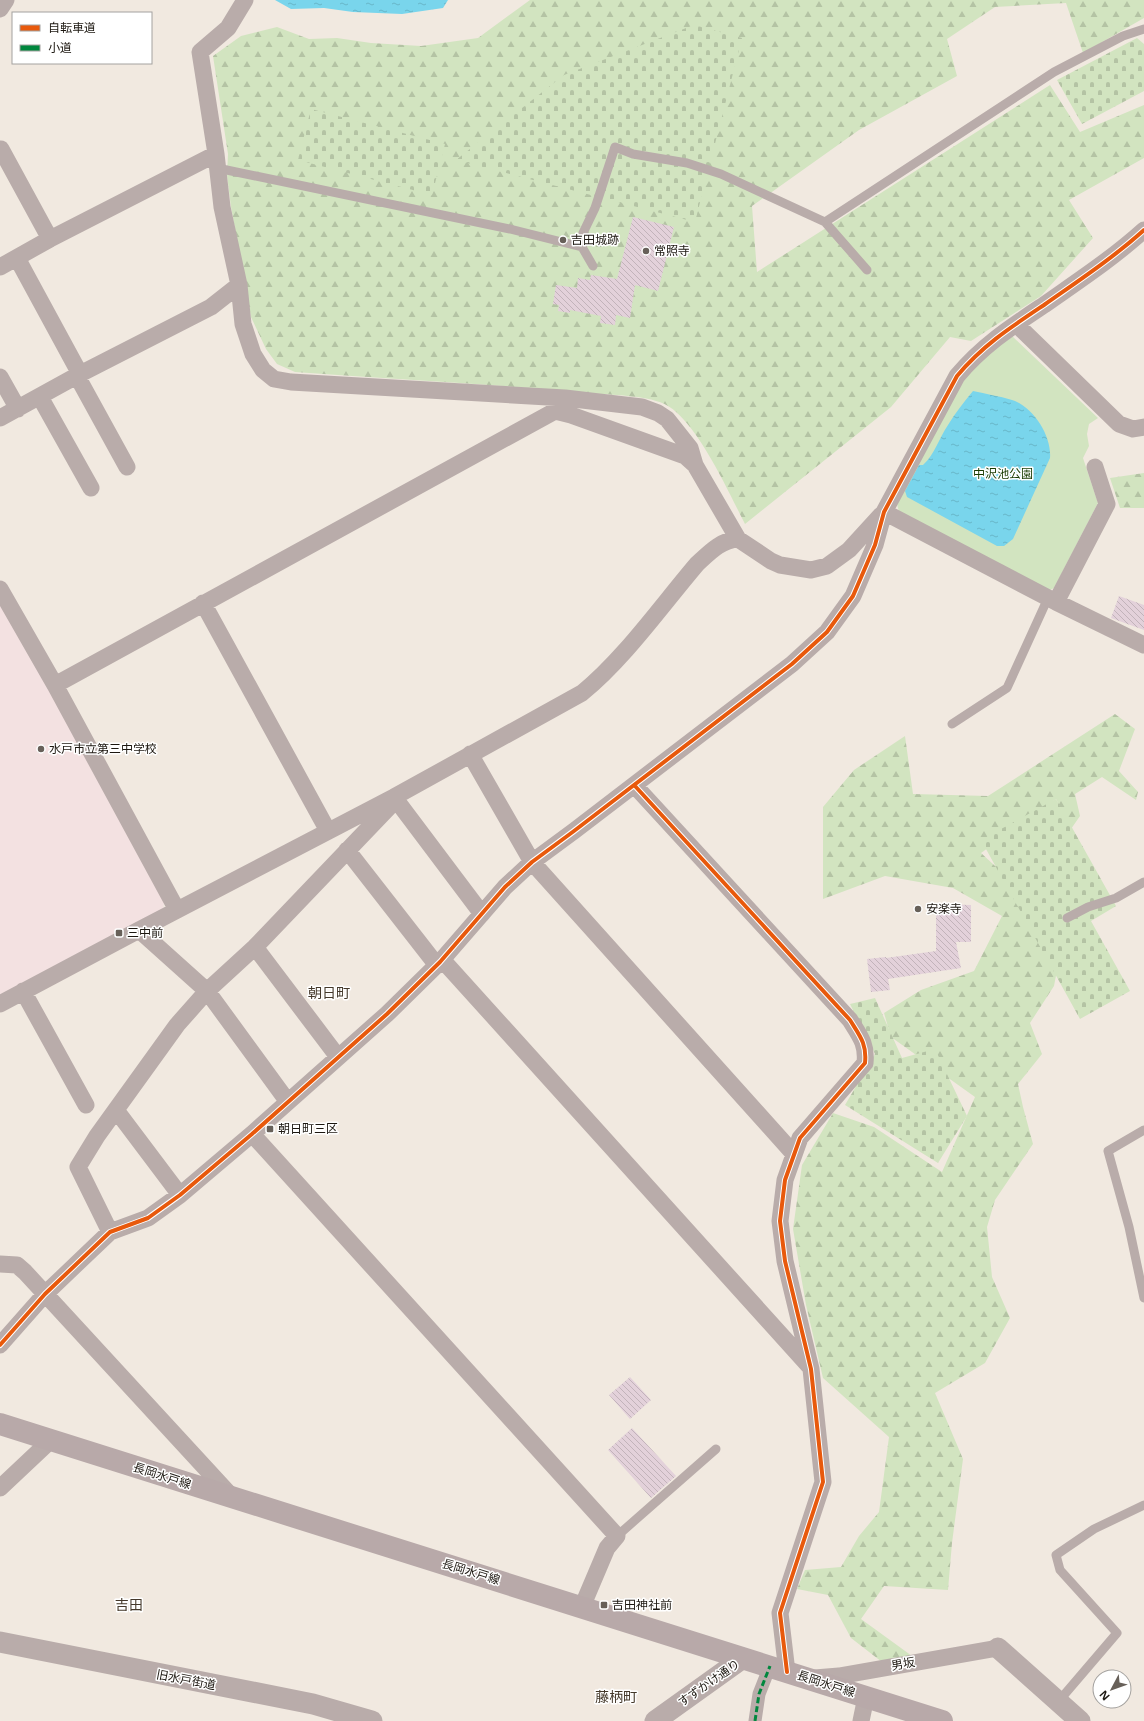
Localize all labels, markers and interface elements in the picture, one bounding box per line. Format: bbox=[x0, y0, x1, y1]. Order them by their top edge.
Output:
legend bbox=[12, 12, 152, 64]
text: 自転車道 bbox=[48, 19, 96, 36]
text: 小道 bbox=[48, 39, 72, 56]
place label: 吉田城跡 bbox=[571, 231, 619, 248]
marker: 吉田城跡 bbox=[558, 235, 568, 245]
place label: 常照寺 bbox=[654, 242, 690, 259]
marker: 常照寺 bbox=[641, 246, 651, 256]
park label: 中沢池公園 bbox=[973, 465, 1033, 482]
place label: 水戸市立第三中学校 bbox=[49, 740, 157, 757]
marker: 水戸市立第三中学校 bbox=[36, 744, 46, 754]
place label: 安楽寺 bbox=[926, 900, 962, 917]
marker: 安楽寺 bbox=[913, 904, 923, 914]
place label: 三中前 bbox=[127, 924, 163, 941]
marker: 三中前 bbox=[114, 928, 124, 938]
district label: 朝日町 bbox=[308, 983, 350, 1002]
place label: 朝日町三区 bbox=[278, 1120, 338, 1137]
marker: 朝日町三区 bbox=[265, 1124, 275, 1134]
street label: 長岡水戸線 bbox=[131, 1458, 193, 1493]
street label: 長岡水戸線 bbox=[440, 1555, 502, 1588]
district label: 吉田 bbox=[115, 1595, 143, 1614]
place label: 吉田神社前 bbox=[612, 1596, 672, 1613]
marker: 吉田神社前 bbox=[599, 1600, 609, 1610]
street label: 男坂 bbox=[890, 1653, 916, 1674]
street label: すずかけ通り bbox=[674, 1655, 743, 1710]
street label: 旧水戸街道 bbox=[155, 1665, 217, 1694]
street label: 長岡水戸線 bbox=[795, 1666, 857, 1701]
north arrow bbox=[1092, 1669, 1132, 1709]
district label: 藤柄町 bbox=[595, 1687, 637, 1706]
text: N bbox=[1095, 1688, 1113, 1704]

